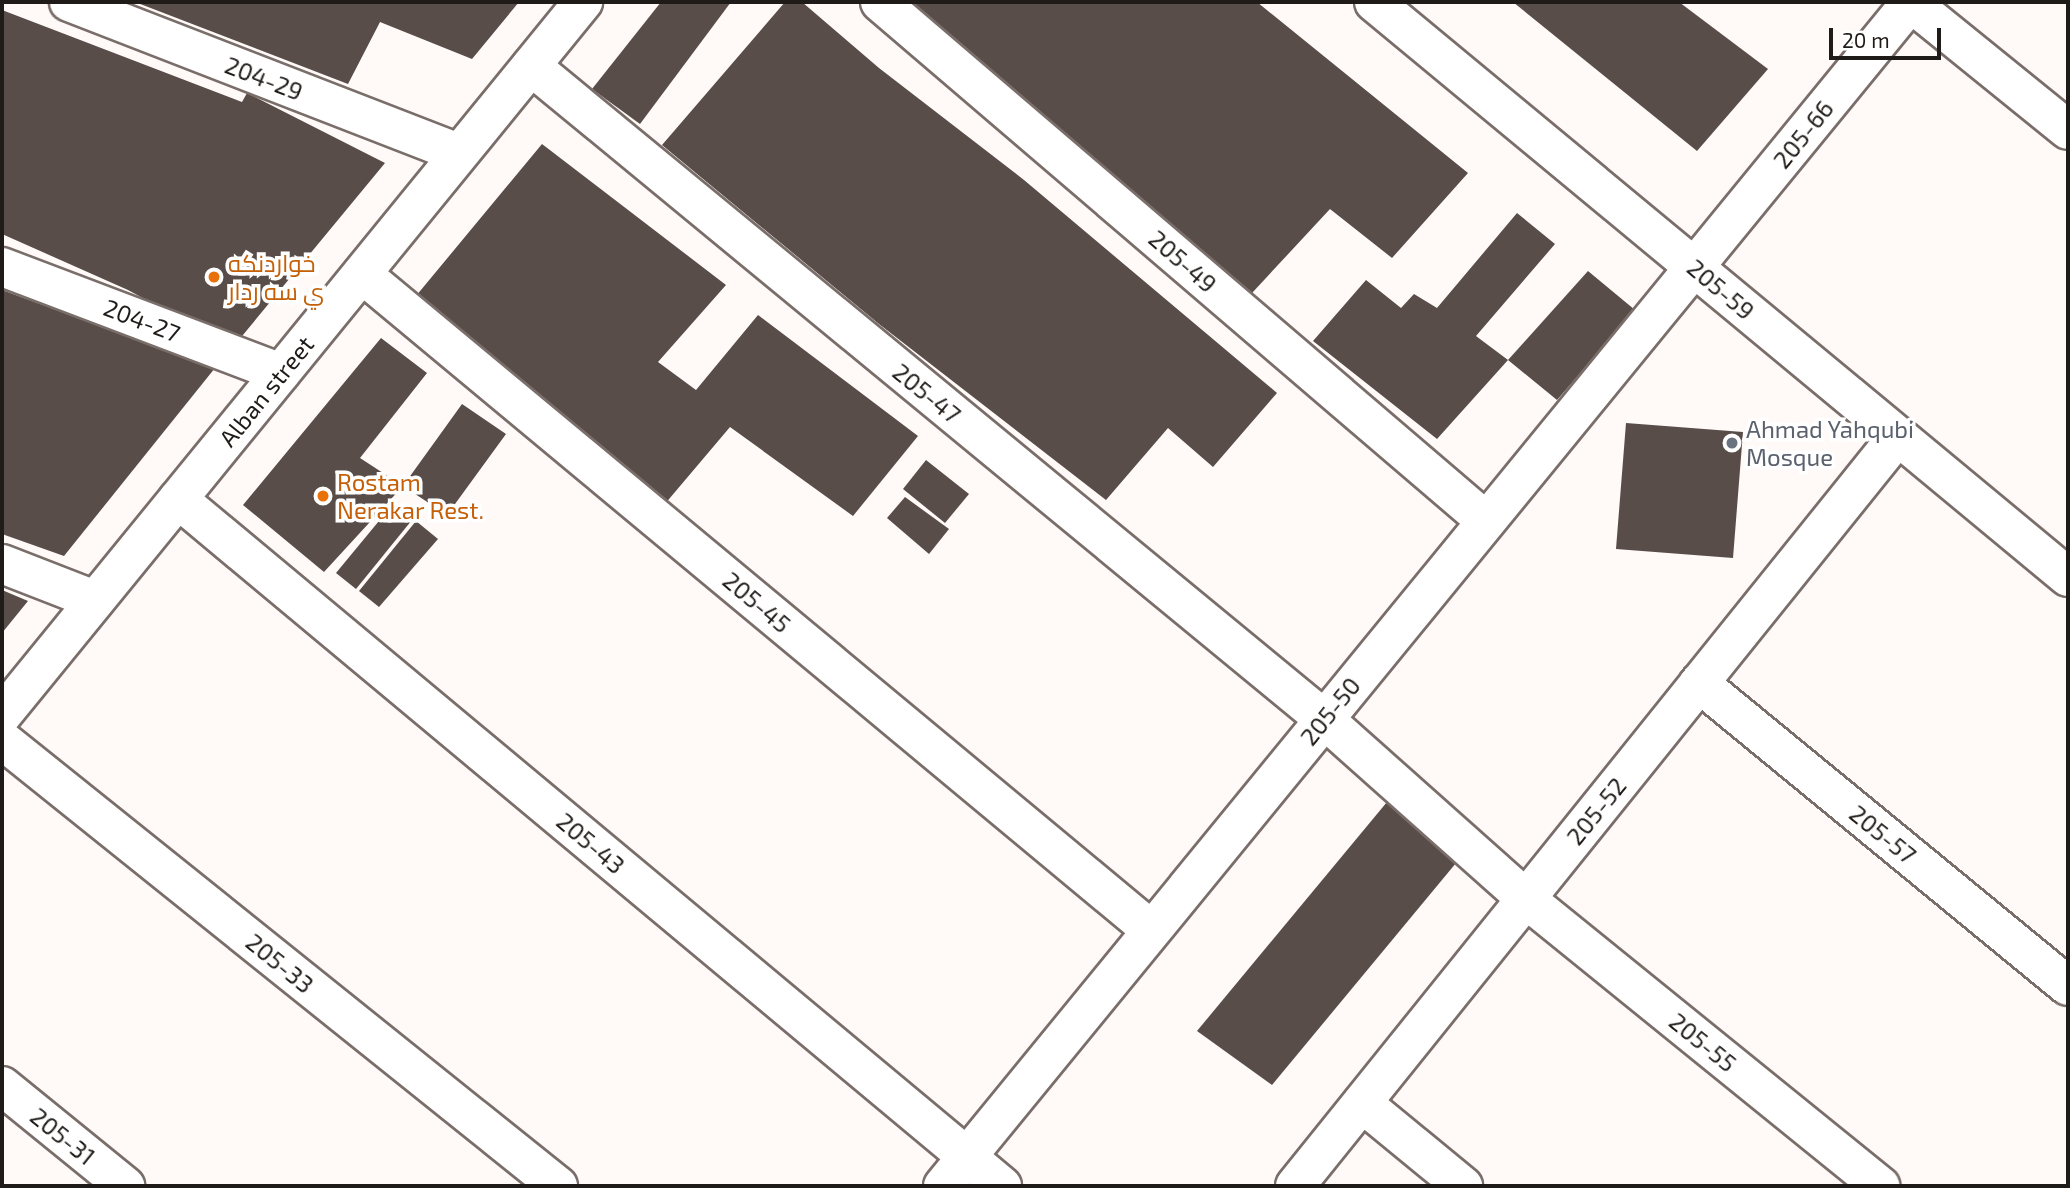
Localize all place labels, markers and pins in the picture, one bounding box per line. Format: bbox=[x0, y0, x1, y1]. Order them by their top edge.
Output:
place label: خواردنكه ي سه ردار bbox=[228, 249, 325, 305]
marker: خواردنكه ي سه ردار bbox=[206, 269, 222, 285]
place label: Ahmad Yahqubi Mosque bbox=[1746, 415, 1915, 471]
marker: Ahmad Yahqubi Mosque bbox=[1724, 435, 1740, 451]
place label: Rostam Nerakar Rest. bbox=[337, 468, 484, 524]
marker: Rostam Nerakar Rest. bbox=[315, 488, 331, 504]

